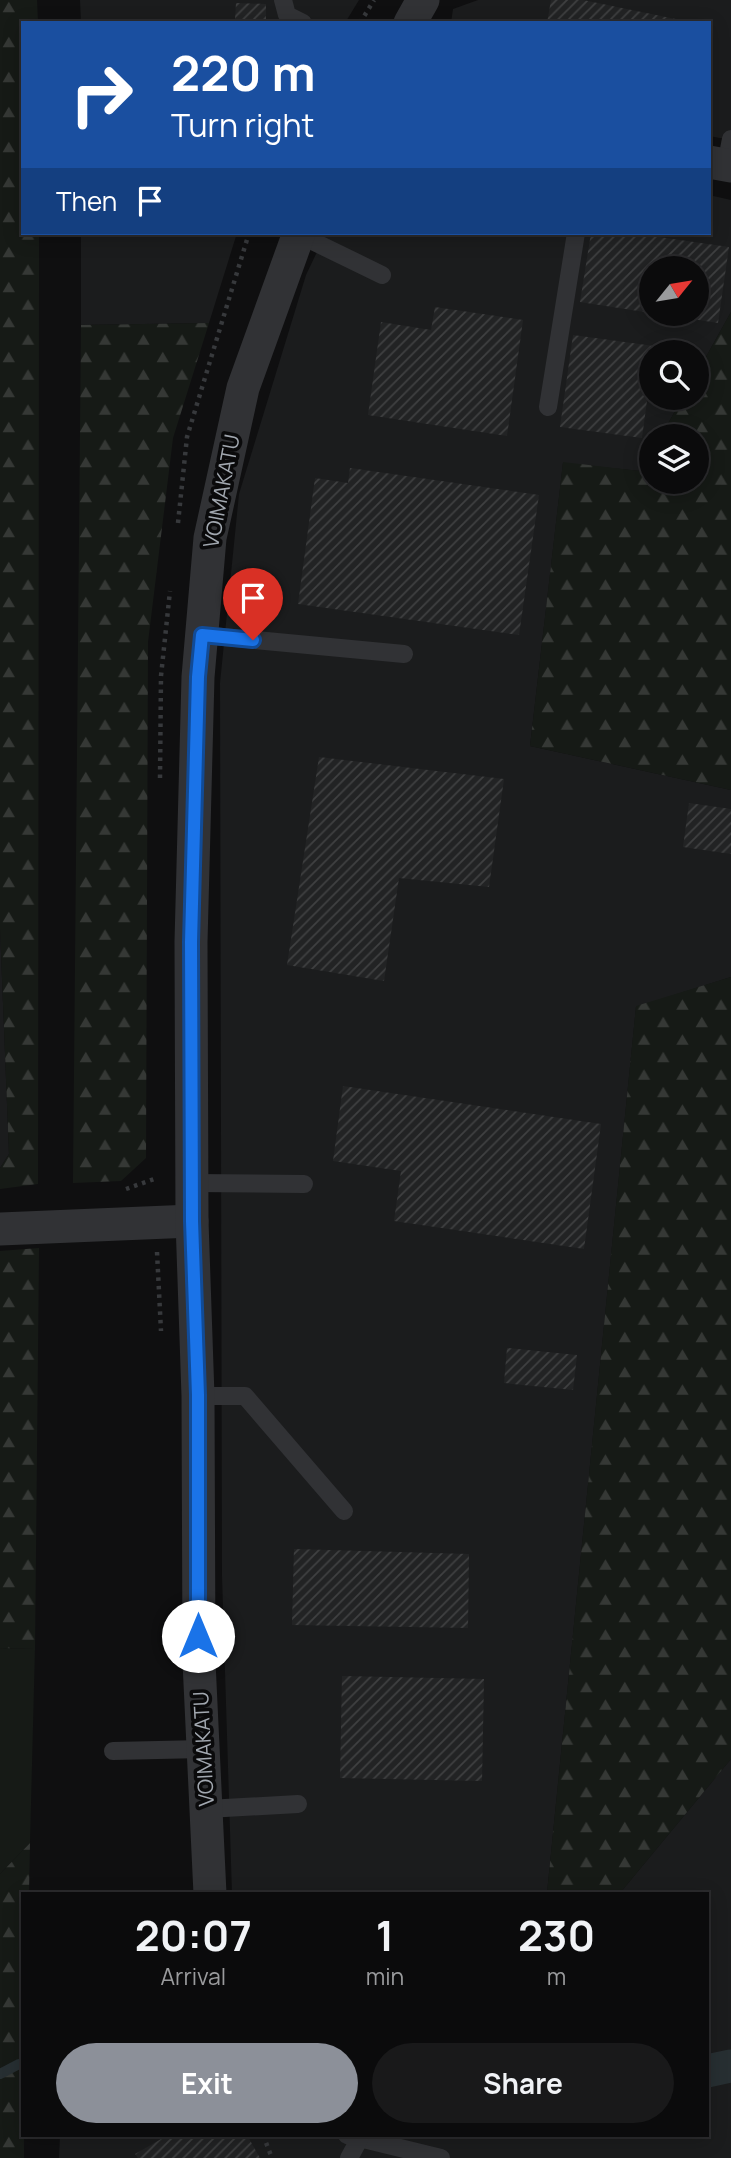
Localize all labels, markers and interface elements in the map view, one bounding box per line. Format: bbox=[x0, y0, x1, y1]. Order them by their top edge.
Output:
text: 220 m bbox=[171, 39, 315, 106]
icon: right bbox=[56, 49, 147, 140]
text: Turn right bbox=[171, 103, 314, 147]
icon: arrive bbox=[131, 182, 169, 220]
text: Then bbox=[56, 183, 117, 219]
north arrow bbox=[639, 256, 709, 326]
map controls bbox=[639, 256, 709, 494]
button: search bbox=[639, 340, 709, 410]
button: layers bbox=[639, 424, 709, 494]
street label: VOIMAKATU bbox=[196, 432, 246, 550]
pin bbox=[223, 568, 283, 640]
icon: arrive bbox=[234, 579, 272, 617]
position arrow bbox=[161, 1599, 235, 1673]
street label: VOIMAKATU bbox=[186, 1691, 220, 1807]
text: 20:07 bbox=[135, 1906, 252, 1964]
text: 1 bbox=[376, 1906, 394, 1964]
text: 230 bbox=[518, 1906, 595, 1964]
text: Arrival bbox=[161, 1960, 226, 1992]
text: min bbox=[366, 1960, 404, 1992]
text: m bbox=[547, 1960, 566, 1992]
button: Exit bbox=[56, 2043, 358, 2123]
button: Share bbox=[372, 2043, 674, 2123]

